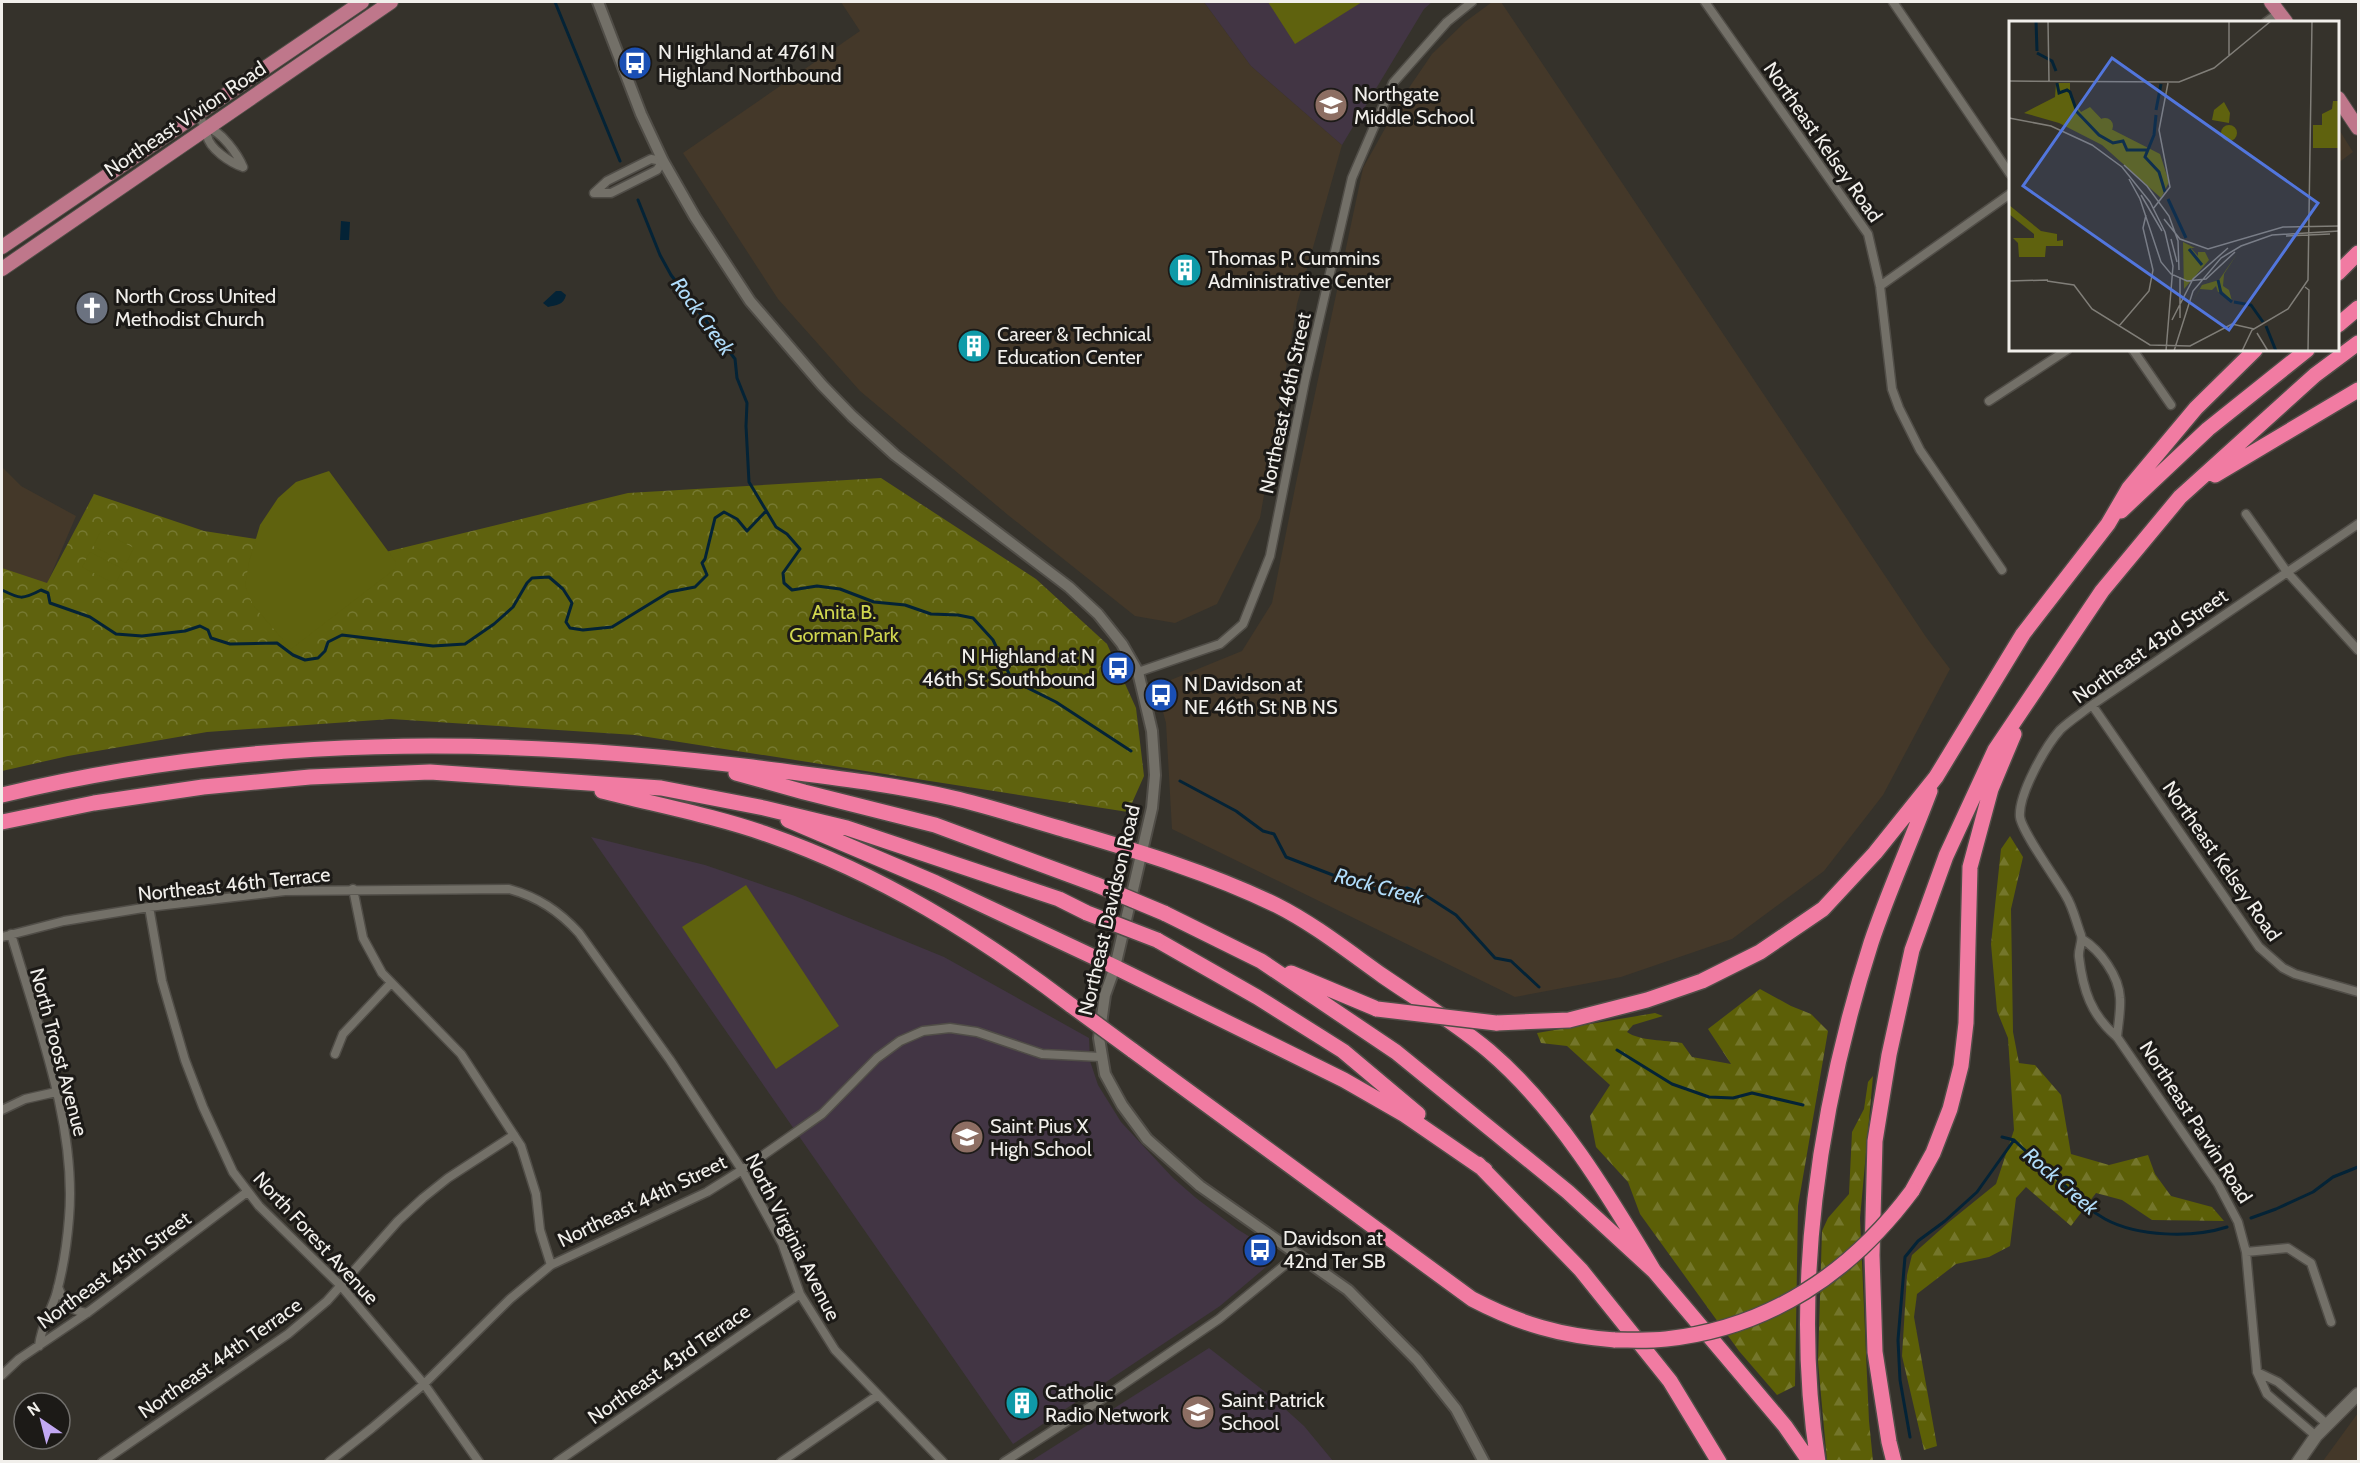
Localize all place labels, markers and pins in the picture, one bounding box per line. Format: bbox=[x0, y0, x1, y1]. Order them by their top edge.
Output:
place label: N Highland at 4761 N Highland Northbound bbox=[658, 40, 842, 87]
bus stop icon: N Highland at 4761 N Highland Northbound bbox=[617, 45, 653, 81]
place label: Northgate Middle School bbox=[1354, 82, 1474, 129]
school or university icon: Northgate Middle School bbox=[1313, 87, 1349, 123]
place label: Thomas P. Cummins Administrative Center bbox=[1208, 246, 1392, 293]
building icon: Thomas P. Cummins Administrative Center bbox=[1167, 252, 1203, 288]
place label: North Cross United Methodist Church bbox=[115, 284, 276, 331]
church icon: North Cross United Methodist Church bbox=[74, 290, 110, 326]
place label: Career & Technical Education Center bbox=[997, 322, 1151, 369]
building icon: Career & Technical Education Center bbox=[956, 328, 992, 364]
place label: N Highland at N 46th St Southbound bbox=[922, 644, 1095, 691]
bus stop icon: N Highland at N 46th St Southbound bbox=[1100, 650, 1136, 686]
place label: N Davidson at NE 46th St NB NS bbox=[1184, 672, 1338, 719]
bus stop icon: N Davidson at NE 46th St NB NS bbox=[1143, 677, 1179, 713]
place label: Saint Pius X High School bbox=[990, 1114, 1092, 1161]
school or university icon: Saint Pius X High School bbox=[949, 1119, 985, 1155]
place label: Davidson at 42nd Ter SB bbox=[1283, 1226, 1386, 1273]
bus stop icon: Davidson at 42nd Ter SB bbox=[1242, 1232, 1278, 1268]
place label: Catholic Radio Network bbox=[1045, 1380, 1169, 1427]
building icon: Catholic Radio Network bbox=[1004, 1385, 1040, 1421]
place label: Saint Patrick School bbox=[1221, 1388, 1325, 1435]
school or university icon: Saint Patrick School bbox=[1180, 1394, 1216, 1430]

